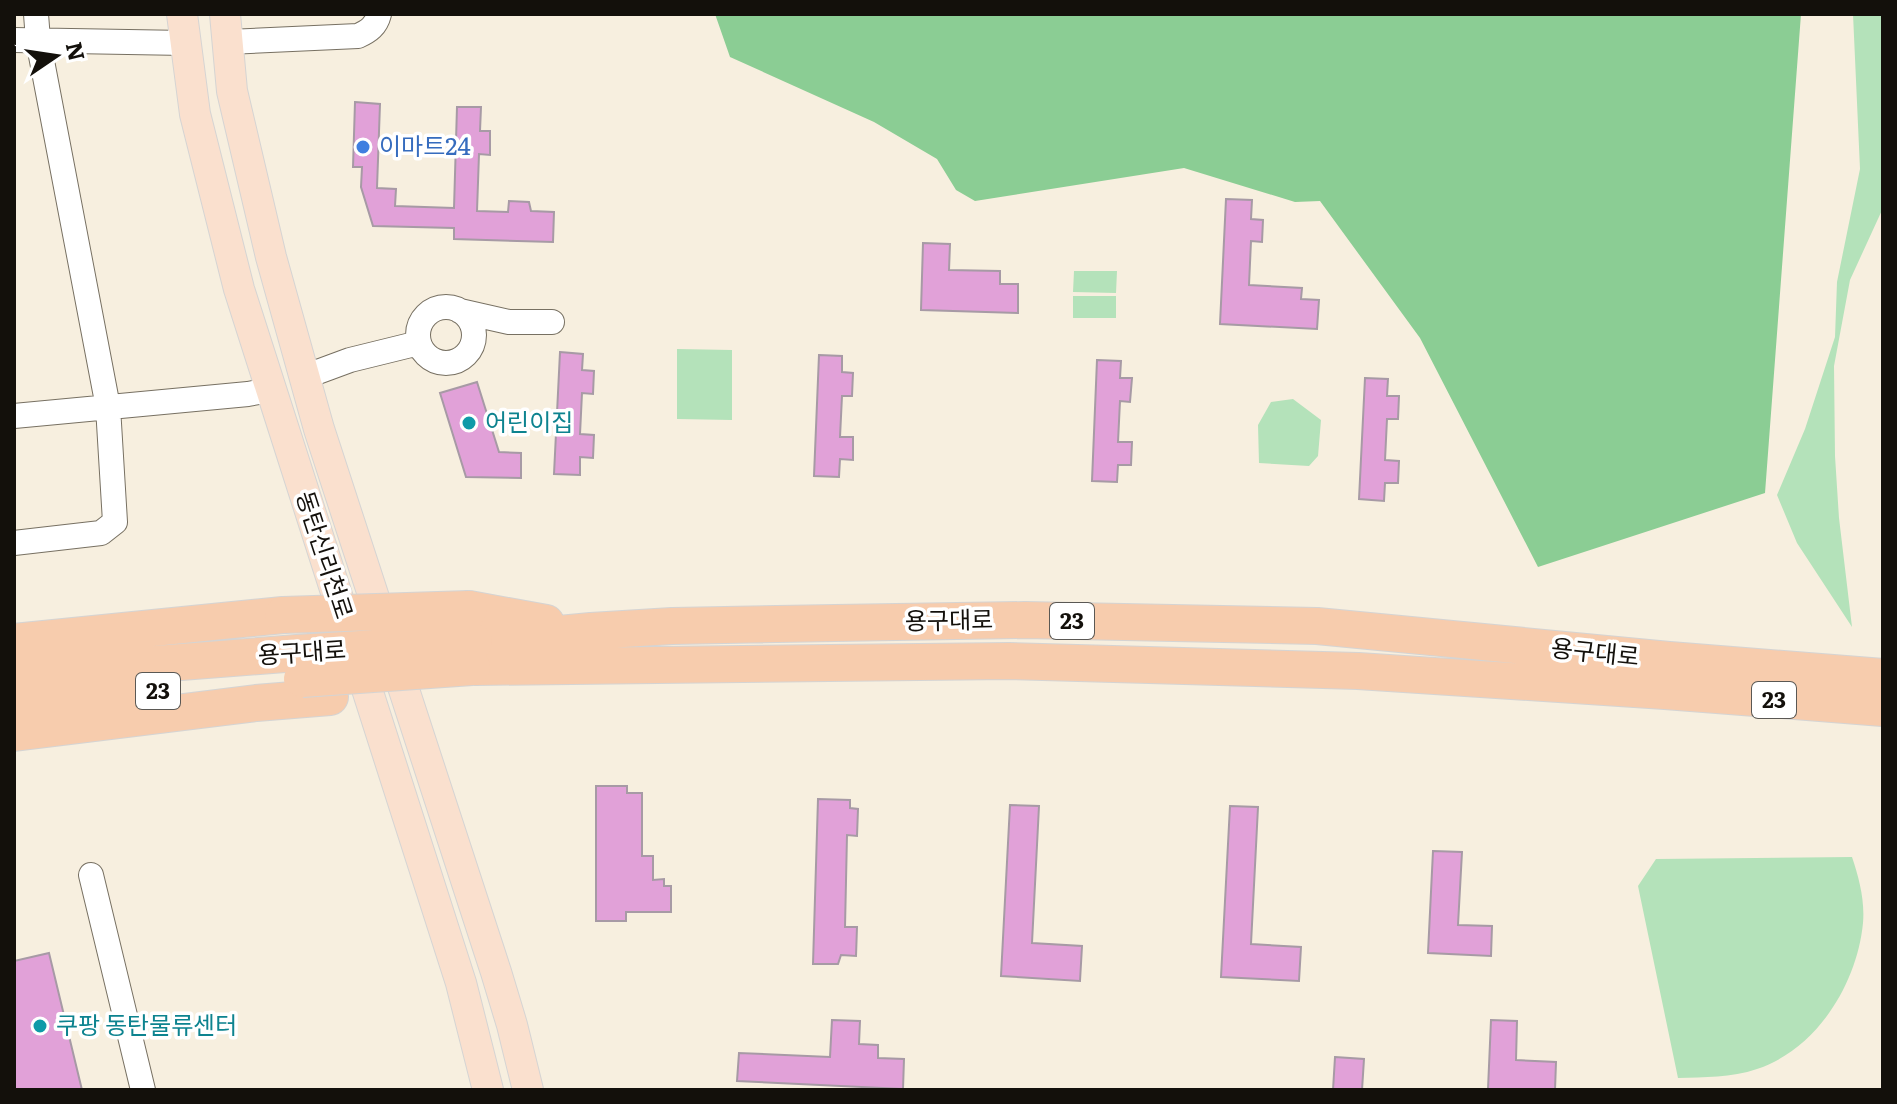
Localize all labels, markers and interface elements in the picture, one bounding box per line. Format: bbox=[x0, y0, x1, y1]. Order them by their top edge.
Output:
north arrow bbox=[16, 16, 96, 96]
text: N bbox=[59, 38, 95, 64]
place label: 이마트24 bbox=[379, 127, 471, 162]
marker: 이마트24 bbox=[354, 138, 372, 156]
place label: 어린이집 bbox=[485, 403, 573, 438]
marker: 어린이집 bbox=[460, 414, 478, 432]
street label: 동탄신리천로 bbox=[289, 486, 363, 623]
street label: 용구대로 bbox=[904, 600, 993, 637]
road number: 23 bbox=[1050, 603, 1094, 639]
street label: 용구대로 bbox=[1550, 628, 1641, 673]
street label: 용구대로 bbox=[257, 630, 347, 671]
road number: 23 bbox=[136, 673, 180, 709]
road number: 23 bbox=[1752, 682, 1796, 718]
place label: 쿠팡 동탄물류센터 bbox=[56, 1006, 237, 1041]
marker: 쿠팡 동탄물류센터 bbox=[31, 1017, 49, 1035]

